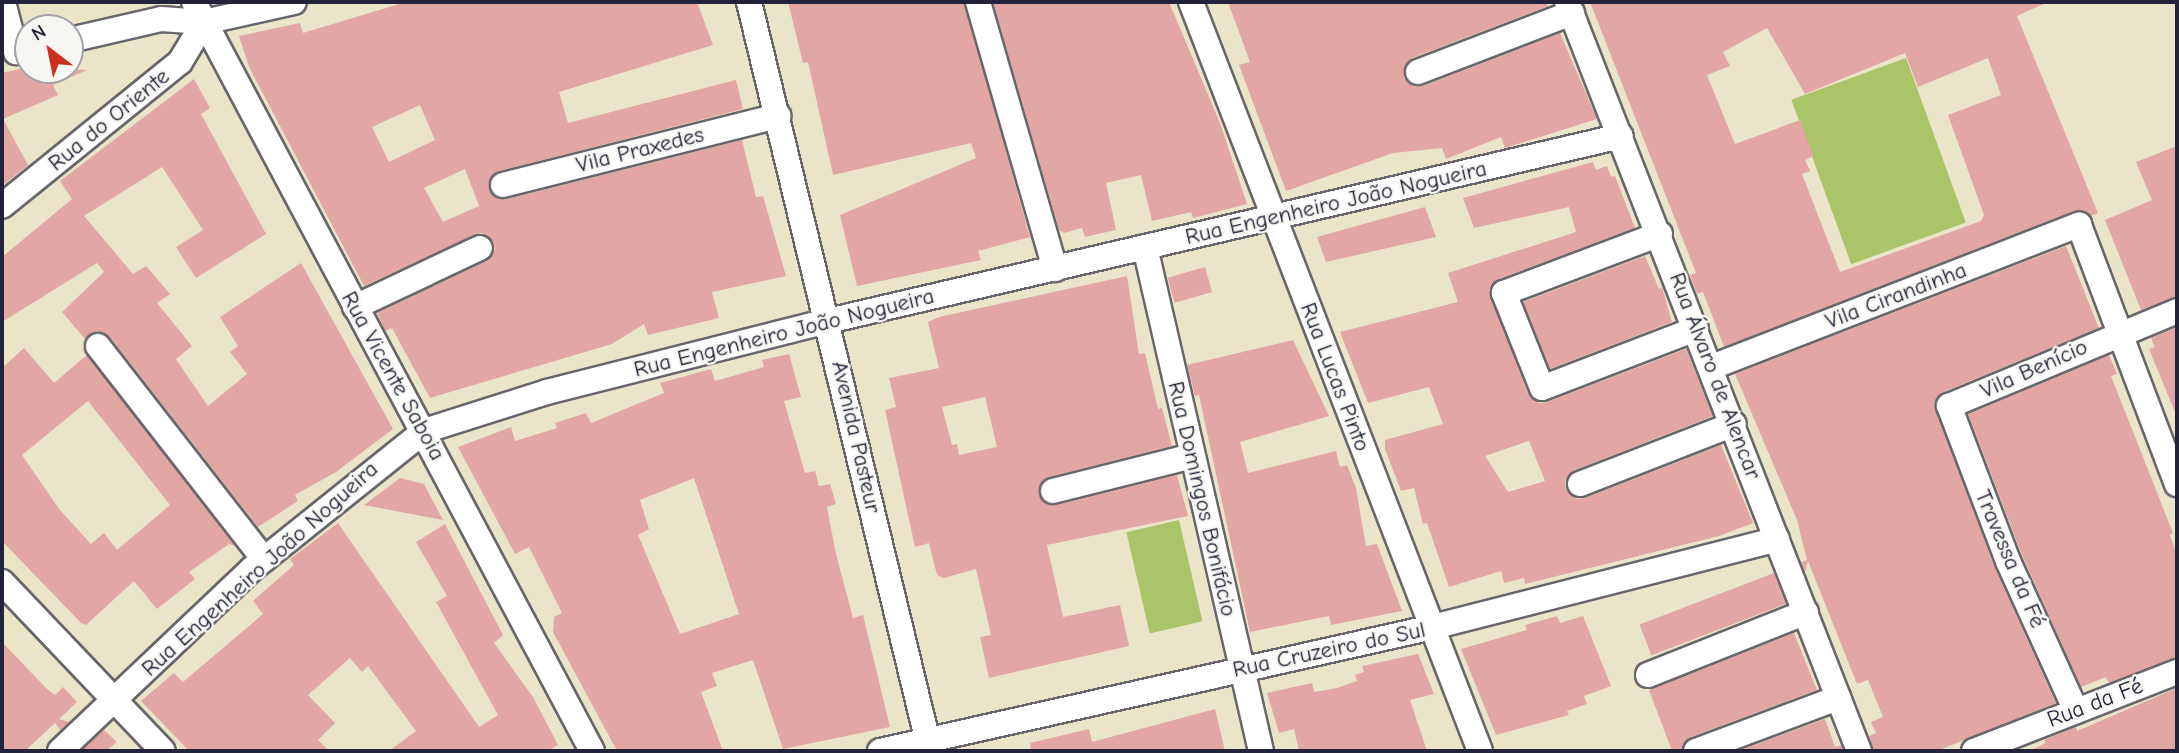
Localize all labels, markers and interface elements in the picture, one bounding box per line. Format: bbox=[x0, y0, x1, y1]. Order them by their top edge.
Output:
north arrow bbox=[14, 14, 84, 84]
text: N bbox=[28, 20, 50, 46]
street label: Rua do Oriente bbox=[43, 63, 175, 177]
street label: Vila Praxedes bbox=[573, 121, 707, 179]
street label: Rua Engenheiro João Nogueira bbox=[1183, 155, 1489, 251]
street label: Vila Cirandinha bbox=[1821, 256, 1971, 336]
street label: Rua Álvaro de Alencar bbox=[1663, 269, 1767, 483]
street label: Rua Engenheiro João Nogueira bbox=[631, 282, 937, 384]
street label: Rua Vicente Saboia bbox=[335, 287, 451, 465]
street label: Rua Lucas Pinto bbox=[1294, 299, 1376, 455]
street label: Vila Benício bbox=[1976, 333, 2092, 405]
street label: Avenida Pasteur bbox=[825, 358, 887, 516]
street label: Rua Domingos Bonifácio bbox=[1162, 379, 1242, 619]
street label: Rua Engenheiro João Nogueira bbox=[136, 455, 384, 683]
street label: Travessa da Fé bbox=[1969, 486, 2051, 632]
street label: Rua Cruzeiro do Sul bbox=[1230, 616, 1428, 684]
street label: Rua da Fé bbox=[2043, 672, 2147, 734]

